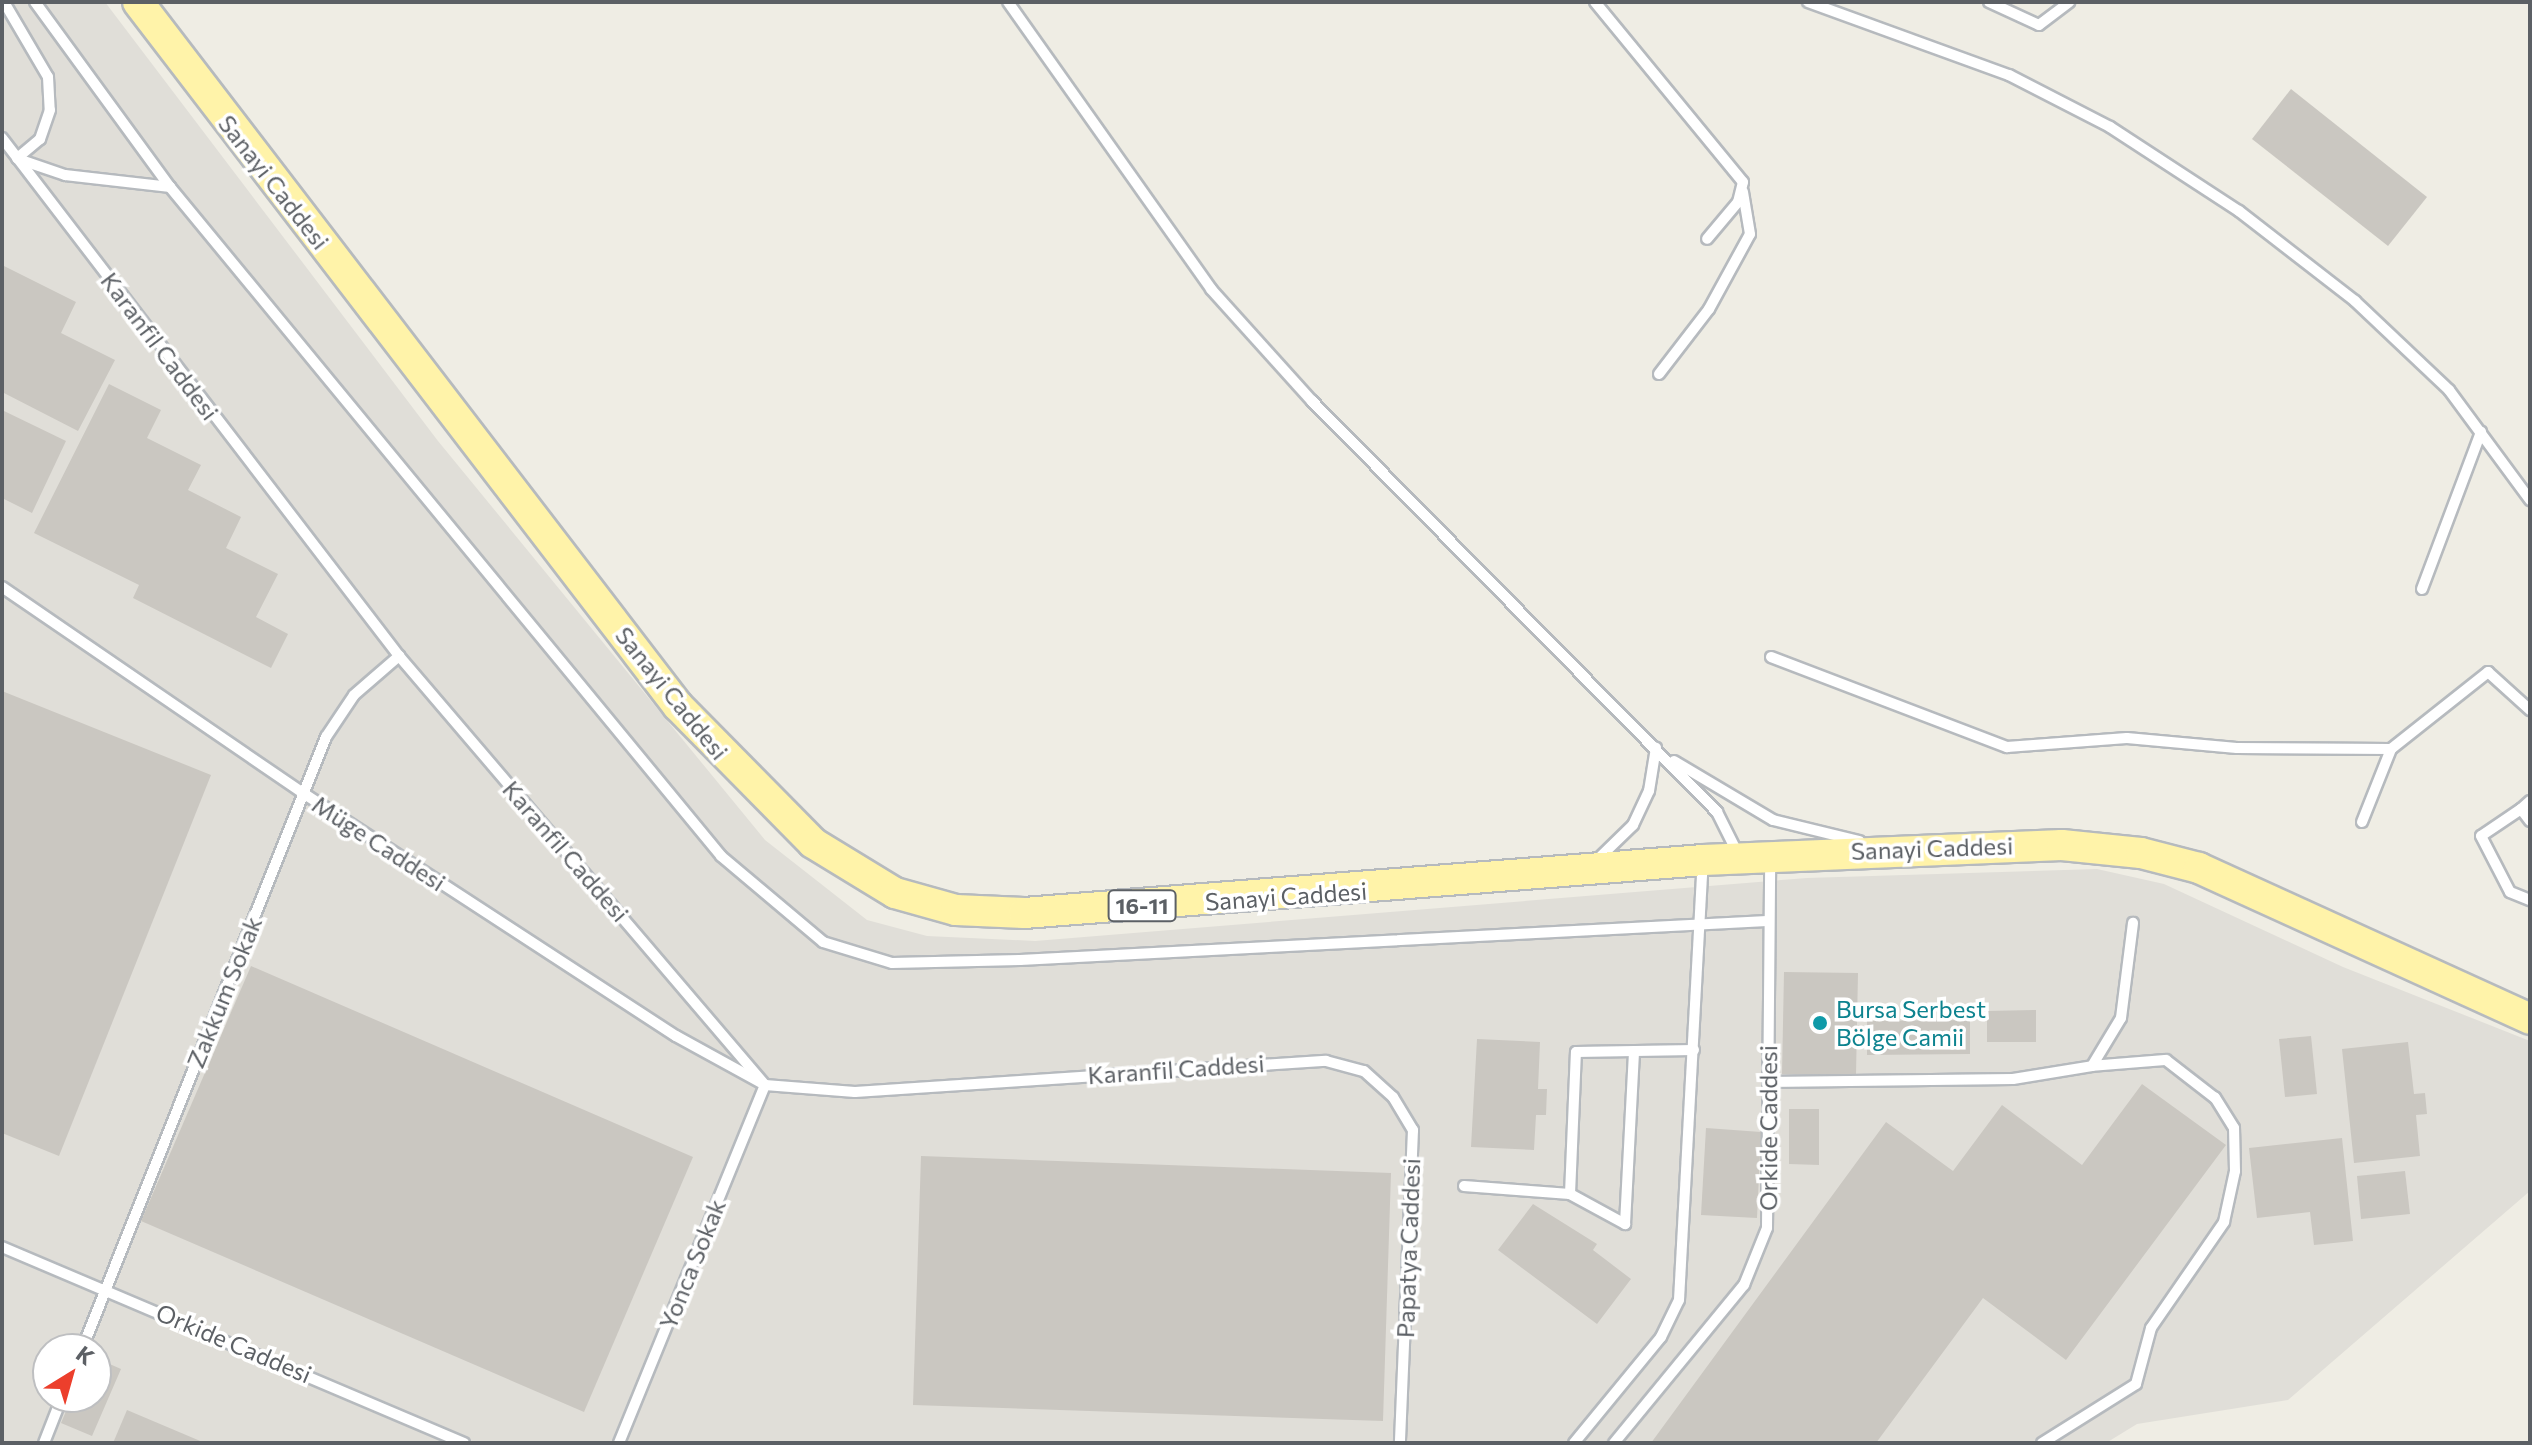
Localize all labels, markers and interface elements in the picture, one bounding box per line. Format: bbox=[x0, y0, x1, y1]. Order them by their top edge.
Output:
street label: Sanayi Caddesi bbox=[213, 109, 335, 255]
street label: Karanfil Caddesi bbox=[95, 267, 225, 425]
street label: Sanayi Caddesi bbox=[610, 621, 734, 765]
street label: Karanfil Caddesi bbox=[497, 775, 635, 927]
street label: Müge Caddesi bbox=[307, 789, 451, 897]
street label: Sanayi Caddesi bbox=[1850, 831, 2014, 865]
street label: Sanayi Caddesi bbox=[1204, 876, 1368, 916]
road number: 16-11 bbox=[1106, 888, 1178, 924]
street label: Zakkum Sokak bbox=[181, 912, 267, 1072]
place label: Bursa Serbest Bölge Camii bbox=[1836, 995, 1986, 1051]
marker: Bursa Serbest Bölge Camii bbox=[1811, 1014, 1829, 1032]
street label: Orkide Caddesi bbox=[1754, 1045, 1782, 1211]
street label: Karanfil Caddesi bbox=[1087, 1048, 1265, 1090]
street label: Papatya Caddesi bbox=[1390, 1158, 1426, 1338]
street label: Yonca Sokak bbox=[653, 1195, 731, 1333]
street label: Orkide Caddesi bbox=[152, 1297, 316, 1389]
north arrow bbox=[32, 1333, 112, 1413]
text: K bbox=[71, 1340, 100, 1370]

